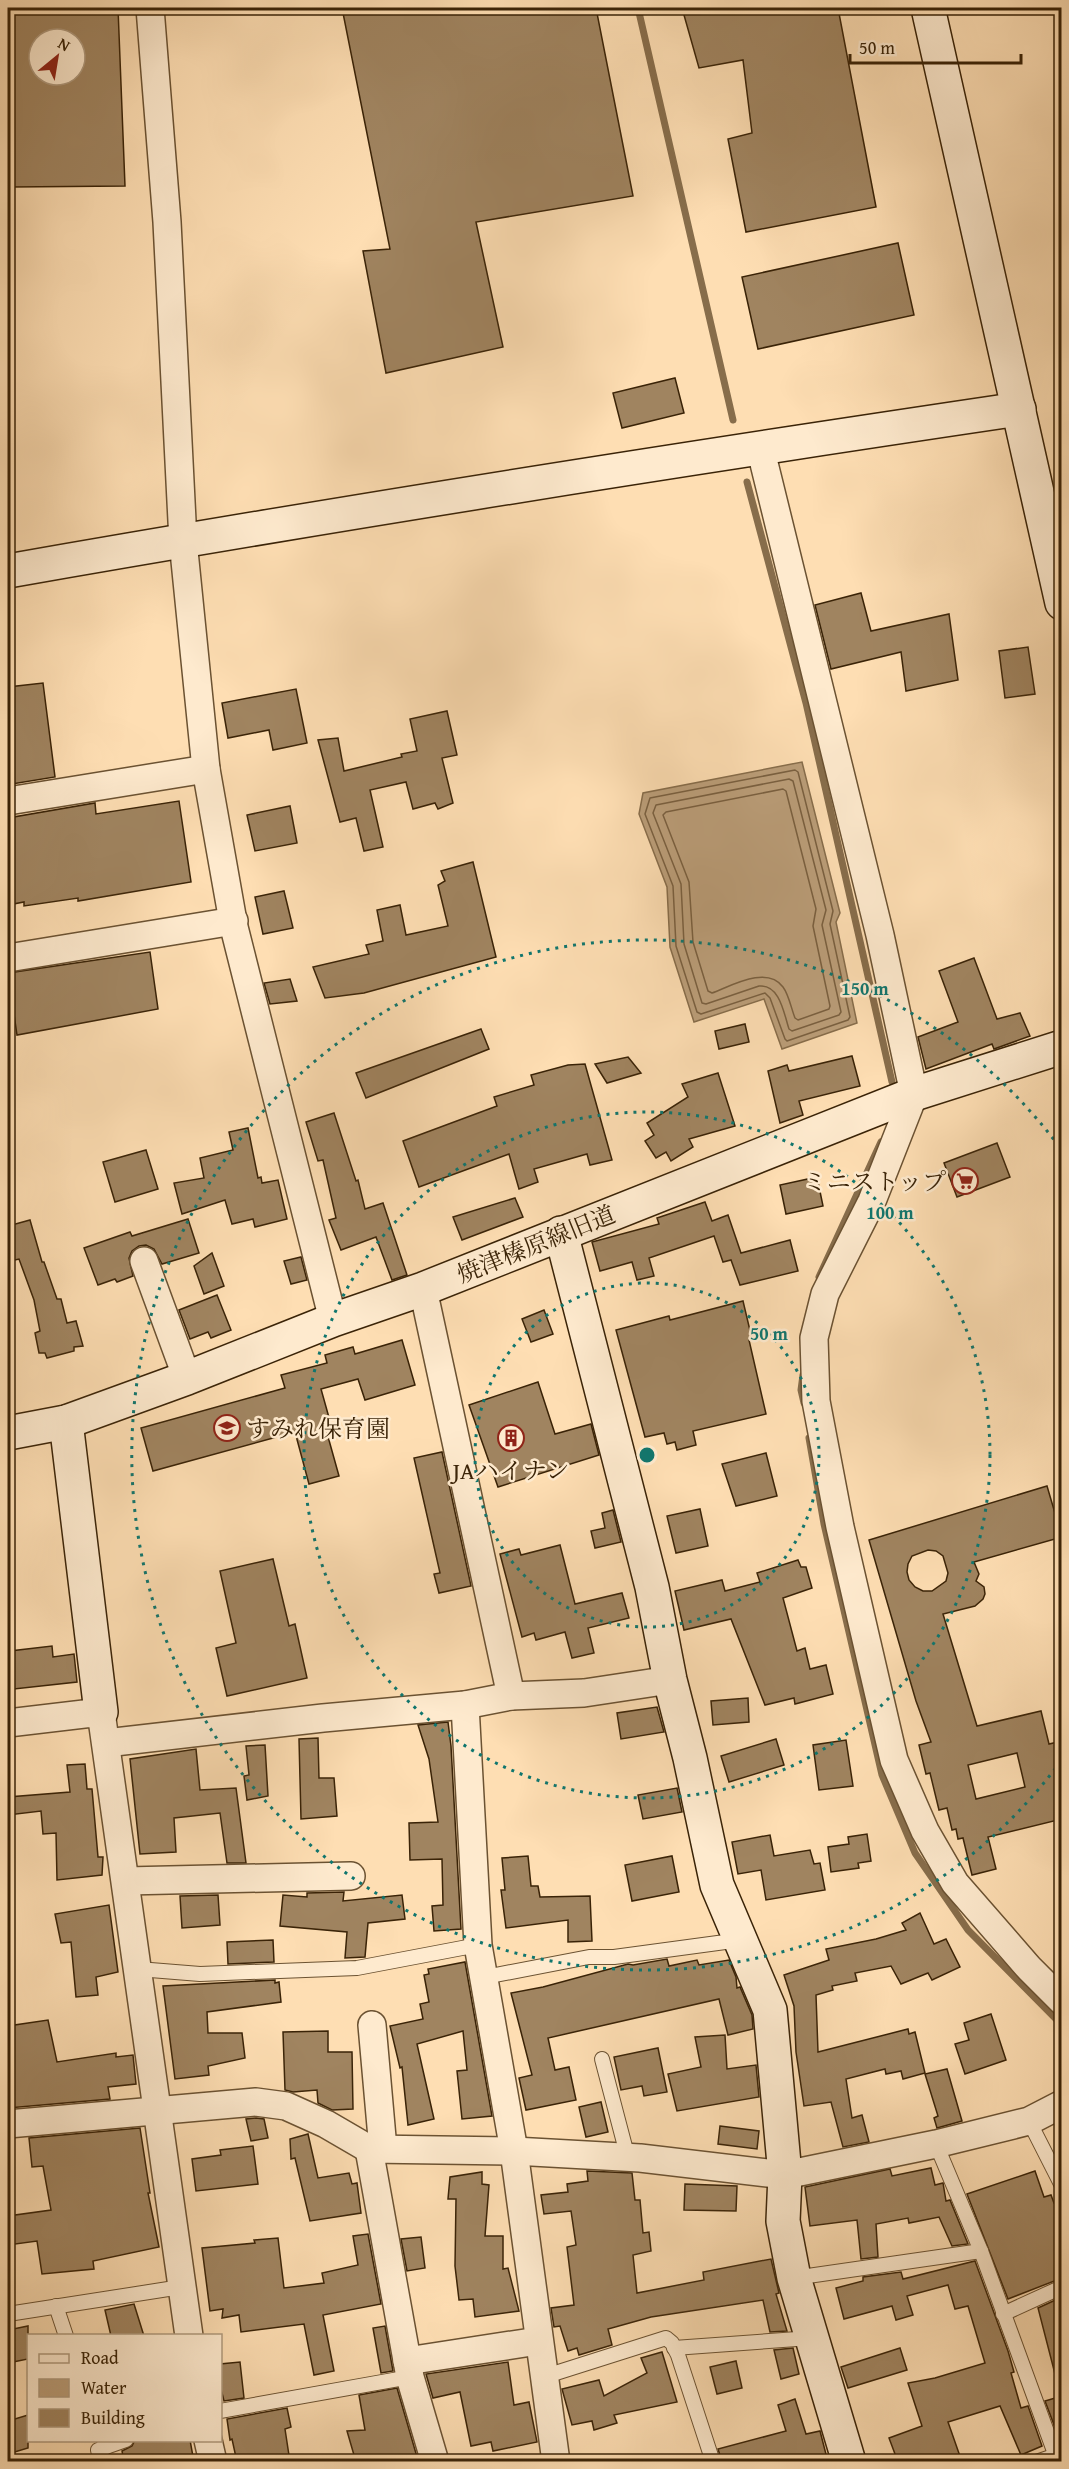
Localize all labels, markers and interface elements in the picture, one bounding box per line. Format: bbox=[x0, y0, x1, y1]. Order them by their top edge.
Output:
north arrow bbox=[27, 27, 87, 87]
scale bar bbox=[850, 27, 1021, 65]
text: N bbox=[54, 31, 75, 57]
text: 50 m bbox=[859, 34, 895, 61]
text: 150 m bbox=[841, 975, 889, 1002]
place label: ミニストップ bbox=[803, 1164, 946, 1199]
supermarket icon: ミニストップ bbox=[950, 1166, 980, 1196]
street label: 焼津榛原線旧道 bbox=[452, 1196, 620, 1292]
text: 100 m bbox=[866, 1199, 914, 1226]
text: 50 m bbox=[750, 1320, 789, 1347]
place label: すみれ保育園 bbox=[246, 1411, 390, 1446]
school or university icon: すみれ保育園 bbox=[212, 1413, 242, 1443]
building icon: JAハイナン bbox=[496, 1423, 526, 1453]
centre of rings bbox=[637, 1445, 657, 1465]
place label: JAハイナン bbox=[450, 1453, 569, 1488]
legend bbox=[27, 2334, 222, 2442]
text: Road bbox=[81, 2344, 119, 2371]
text: Water bbox=[81, 2374, 127, 2401]
text: Building bbox=[81, 2404, 145, 2431]

